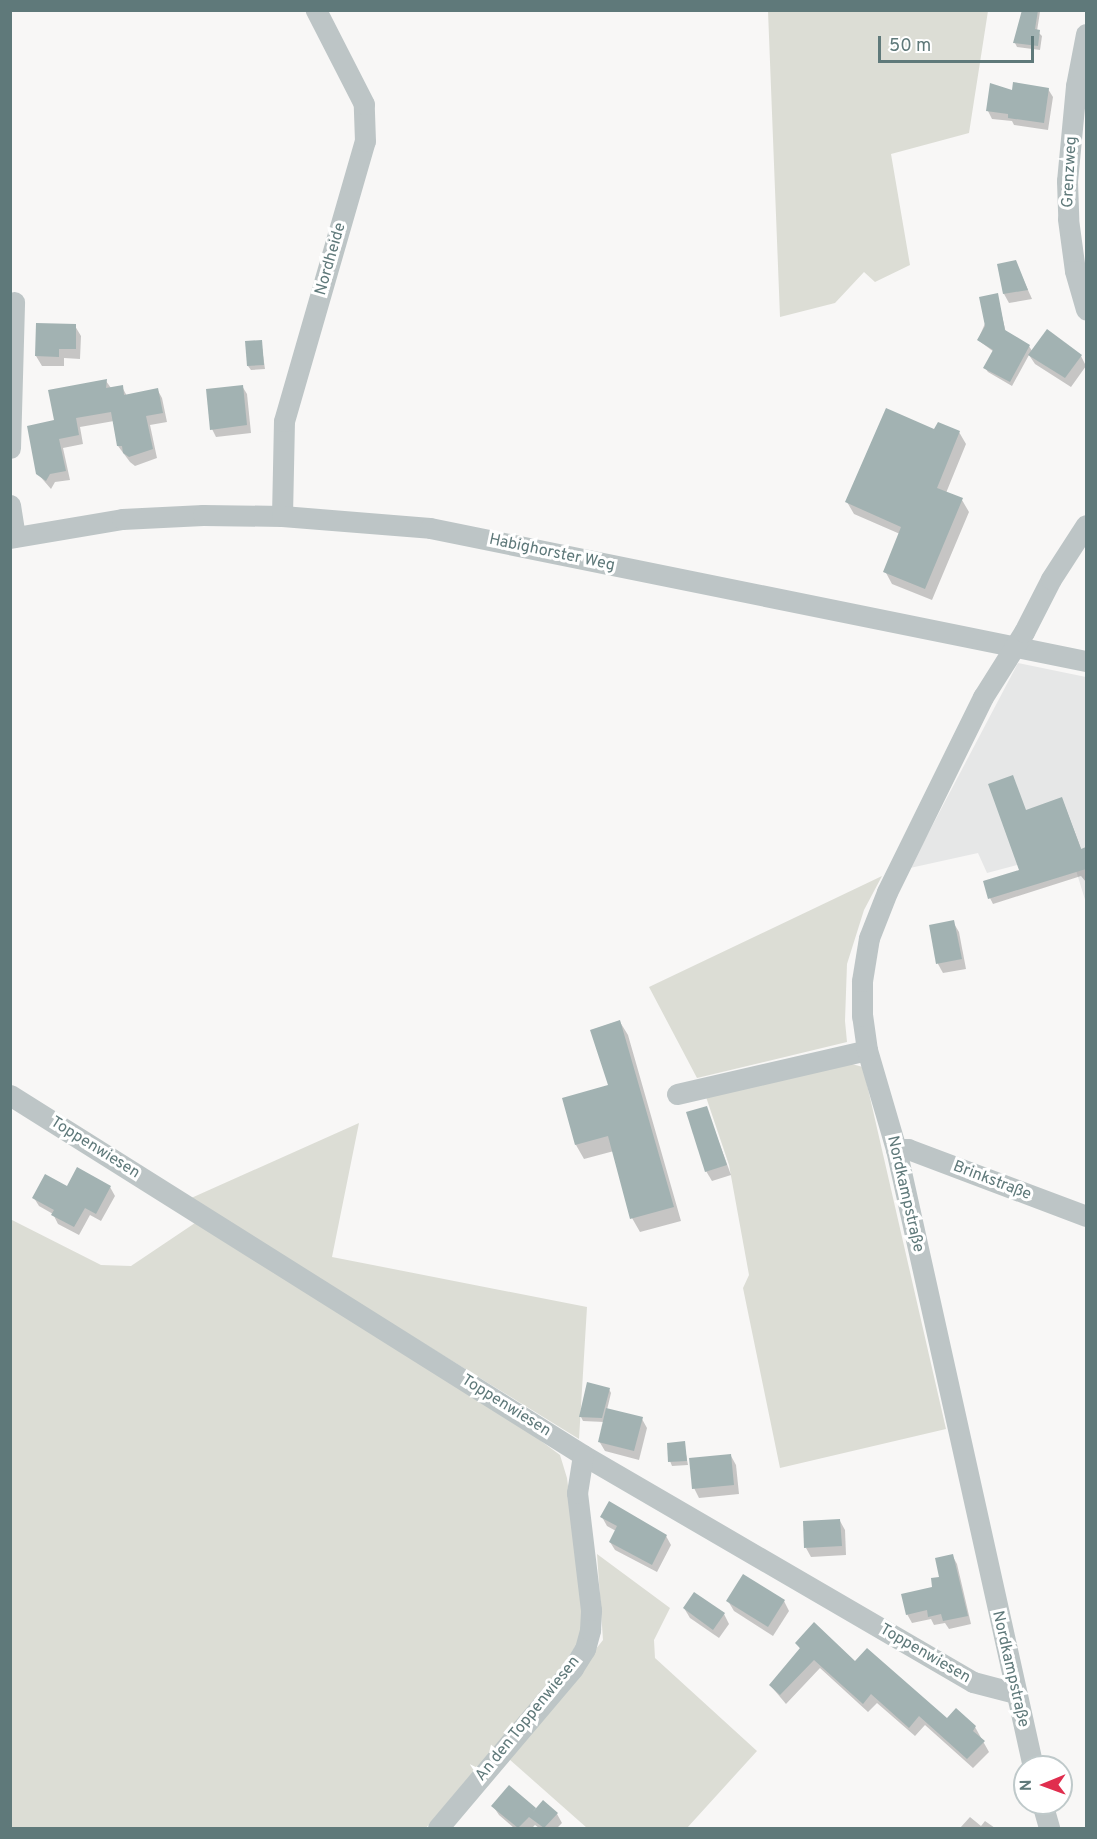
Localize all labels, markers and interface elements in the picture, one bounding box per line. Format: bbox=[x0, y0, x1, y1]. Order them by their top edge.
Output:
scale bar bbox=[881, 24, 1037, 62]
text: 50 m bbox=[889, 35, 931, 58]
street label: Grenzweg bbox=[1059, 136, 1081, 208]
street label: Nordheide bbox=[311, 221, 351, 297]
street label: Habighorster Weg bbox=[487, 530, 617, 576]
street label: Toppenwiesen bbox=[47, 1113, 143, 1183]
street label: Nordkampstraße bbox=[882, 1134, 928, 1254]
street label: Brinkstraße bbox=[950, 1157, 1034, 1205]
street label: Toppenwiesen bbox=[458, 1371, 554, 1441]
street label: Nordkampstraße bbox=[987, 1609, 1033, 1729]
street label: Toppenwiesen bbox=[876, 1620, 974, 1688]
street label: An den Toppenwiesen bbox=[472, 1652, 584, 1786]
north arrow bbox=[1013, 1755, 1073, 1815]
text: N bbox=[1017, 1779, 1037, 1791]

